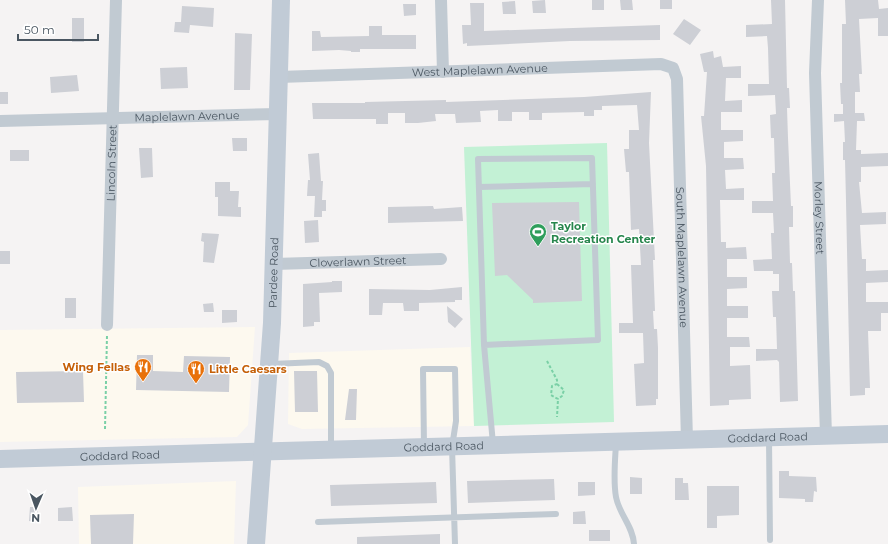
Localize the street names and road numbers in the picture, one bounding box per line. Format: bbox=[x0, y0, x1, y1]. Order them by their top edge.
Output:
street label: West Maplelawn Avenue bbox=[412, 61, 548, 79]
street label: Maplelawn Avenue bbox=[134, 108, 240, 125]
street label: Lincoln Street bbox=[103, 124, 120, 201]
street label: Morley Street bbox=[811, 181, 828, 255]
street label: South Maplelawn Avenue bbox=[673, 187, 691, 328]
street label: Pardee Road bbox=[265, 237, 281, 308]
street label: Cloverlawn Street bbox=[309, 253, 407, 270]
street label: Goddard Road bbox=[727, 429, 808, 446]
street label: Goddard Road bbox=[403, 438, 484, 455]
street label: Goddard Road bbox=[80, 447, 160, 464]

